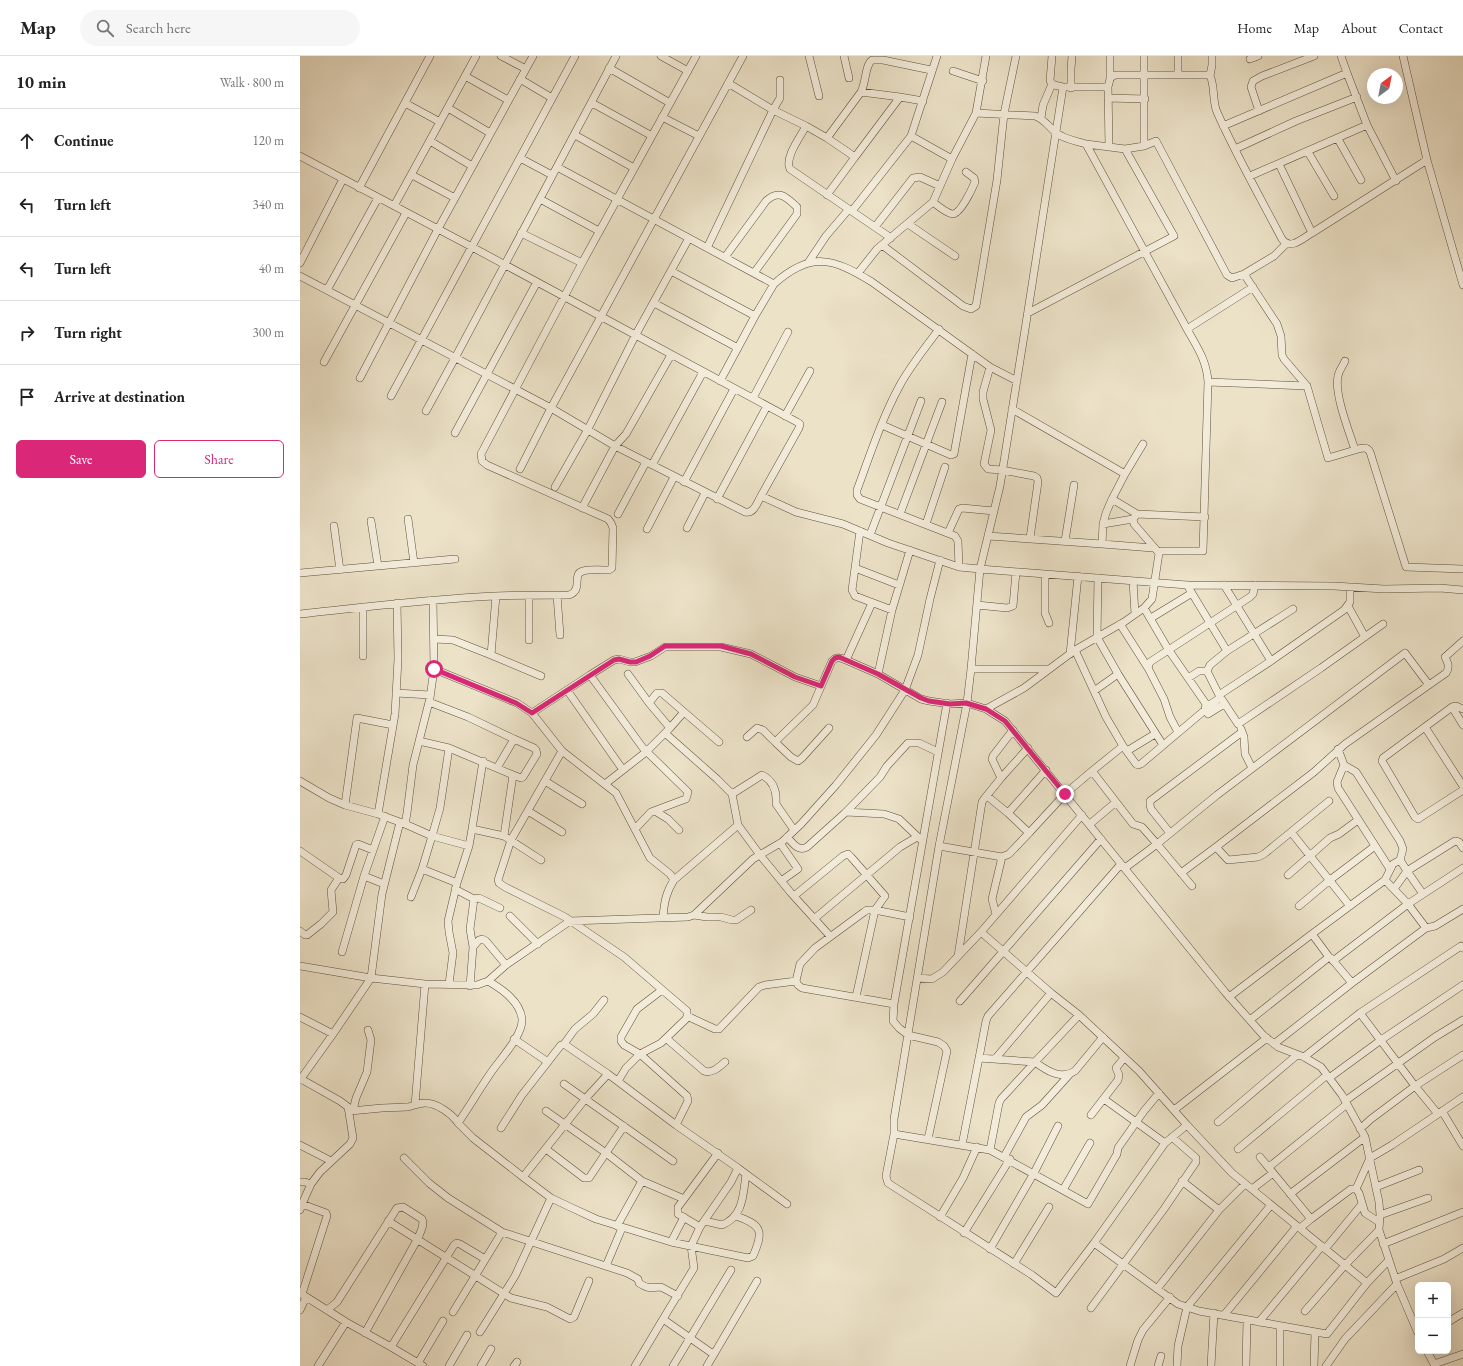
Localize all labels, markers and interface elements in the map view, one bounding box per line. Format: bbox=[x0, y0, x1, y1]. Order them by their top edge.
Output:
search box bbox=[80, 10, 360, 46]
text: Map bbox=[20, 15, 56, 40]
icon: search bbox=[94, 17, 116, 39]
text: Search here bbox=[126, 18, 191, 37]
text: Home bbox=[1237, 19, 1272, 37]
text: Map bbox=[1294, 19, 1319, 37]
text: About bbox=[1341, 19, 1377, 37]
text: Contact bbox=[1399, 19, 1443, 37]
north arrow bbox=[1367, 68, 1403, 104]
text: 10 min bbox=[16, 71, 66, 93]
text: Walk · 800 m bbox=[220, 74, 284, 91]
icon: ahead bbox=[16, 130, 38, 152]
text: Continue bbox=[54, 131, 114, 150]
text: 120 m bbox=[253, 132, 284, 149]
icon: left bbox=[16, 194, 38, 216]
text: Turn left bbox=[54, 195, 111, 214]
text: 340 m bbox=[253, 196, 284, 213]
icon: left bbox=[16, 258, 38, 280]
text: Turn left bbox=[54, 259, 111, 278]
text: 40 m bbox=[259, 260, 284, 277]
icon: right bbox=[16, 322, 38, 344]
text: Turn right bbox=[54, 323, 122, 342]
text: 300 m bbox=[253, 324, 284, 341]
icon: arrive bbox=[16, 386, 38, 408]
text: Arrive at destination bbox=[54, 387, 185, 406]
button: Save bbox=[16, 440, 146, 478]
button: Share bbox=[154, 440, 284, 478]
route start bbox=[425, 660, 443, 678]
route end bbox=[1056, 785, 1074, 803]
map controls bbox=[1415, 1282, 1451, 1354]
button: + bbox=[1415, 1282, 1451, 1318]
button: − bbox=[1415, 1318, 1451, 1354]

